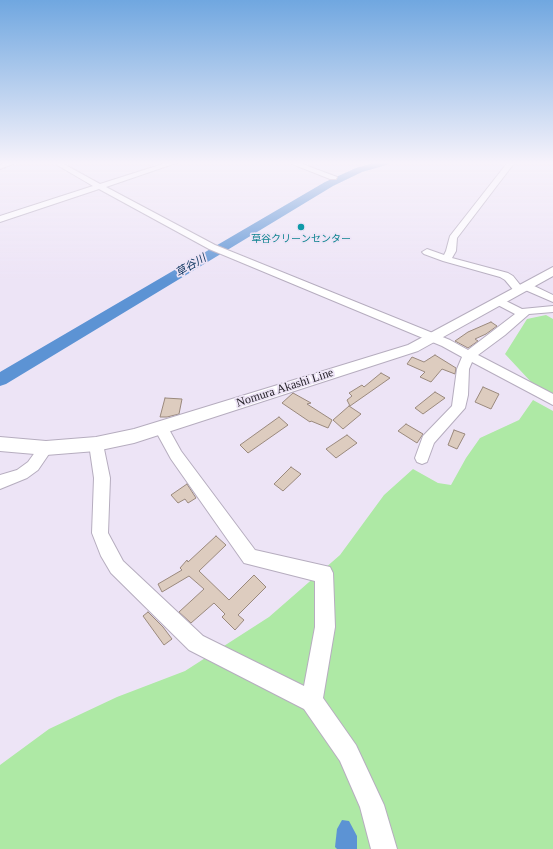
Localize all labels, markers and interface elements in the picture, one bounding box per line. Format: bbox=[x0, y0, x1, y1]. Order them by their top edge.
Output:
marker: 草谷クリーンセンター bbox=[296, 222, 306, 232]
place label: 草谷クリーンセンター bbox=[251, 233, 351, 245]
water label: 草谷川 bbox=[173, 252, 209, 280]
street label: Nomura Akashi Line bbox=[235, 365, 335, 411]

